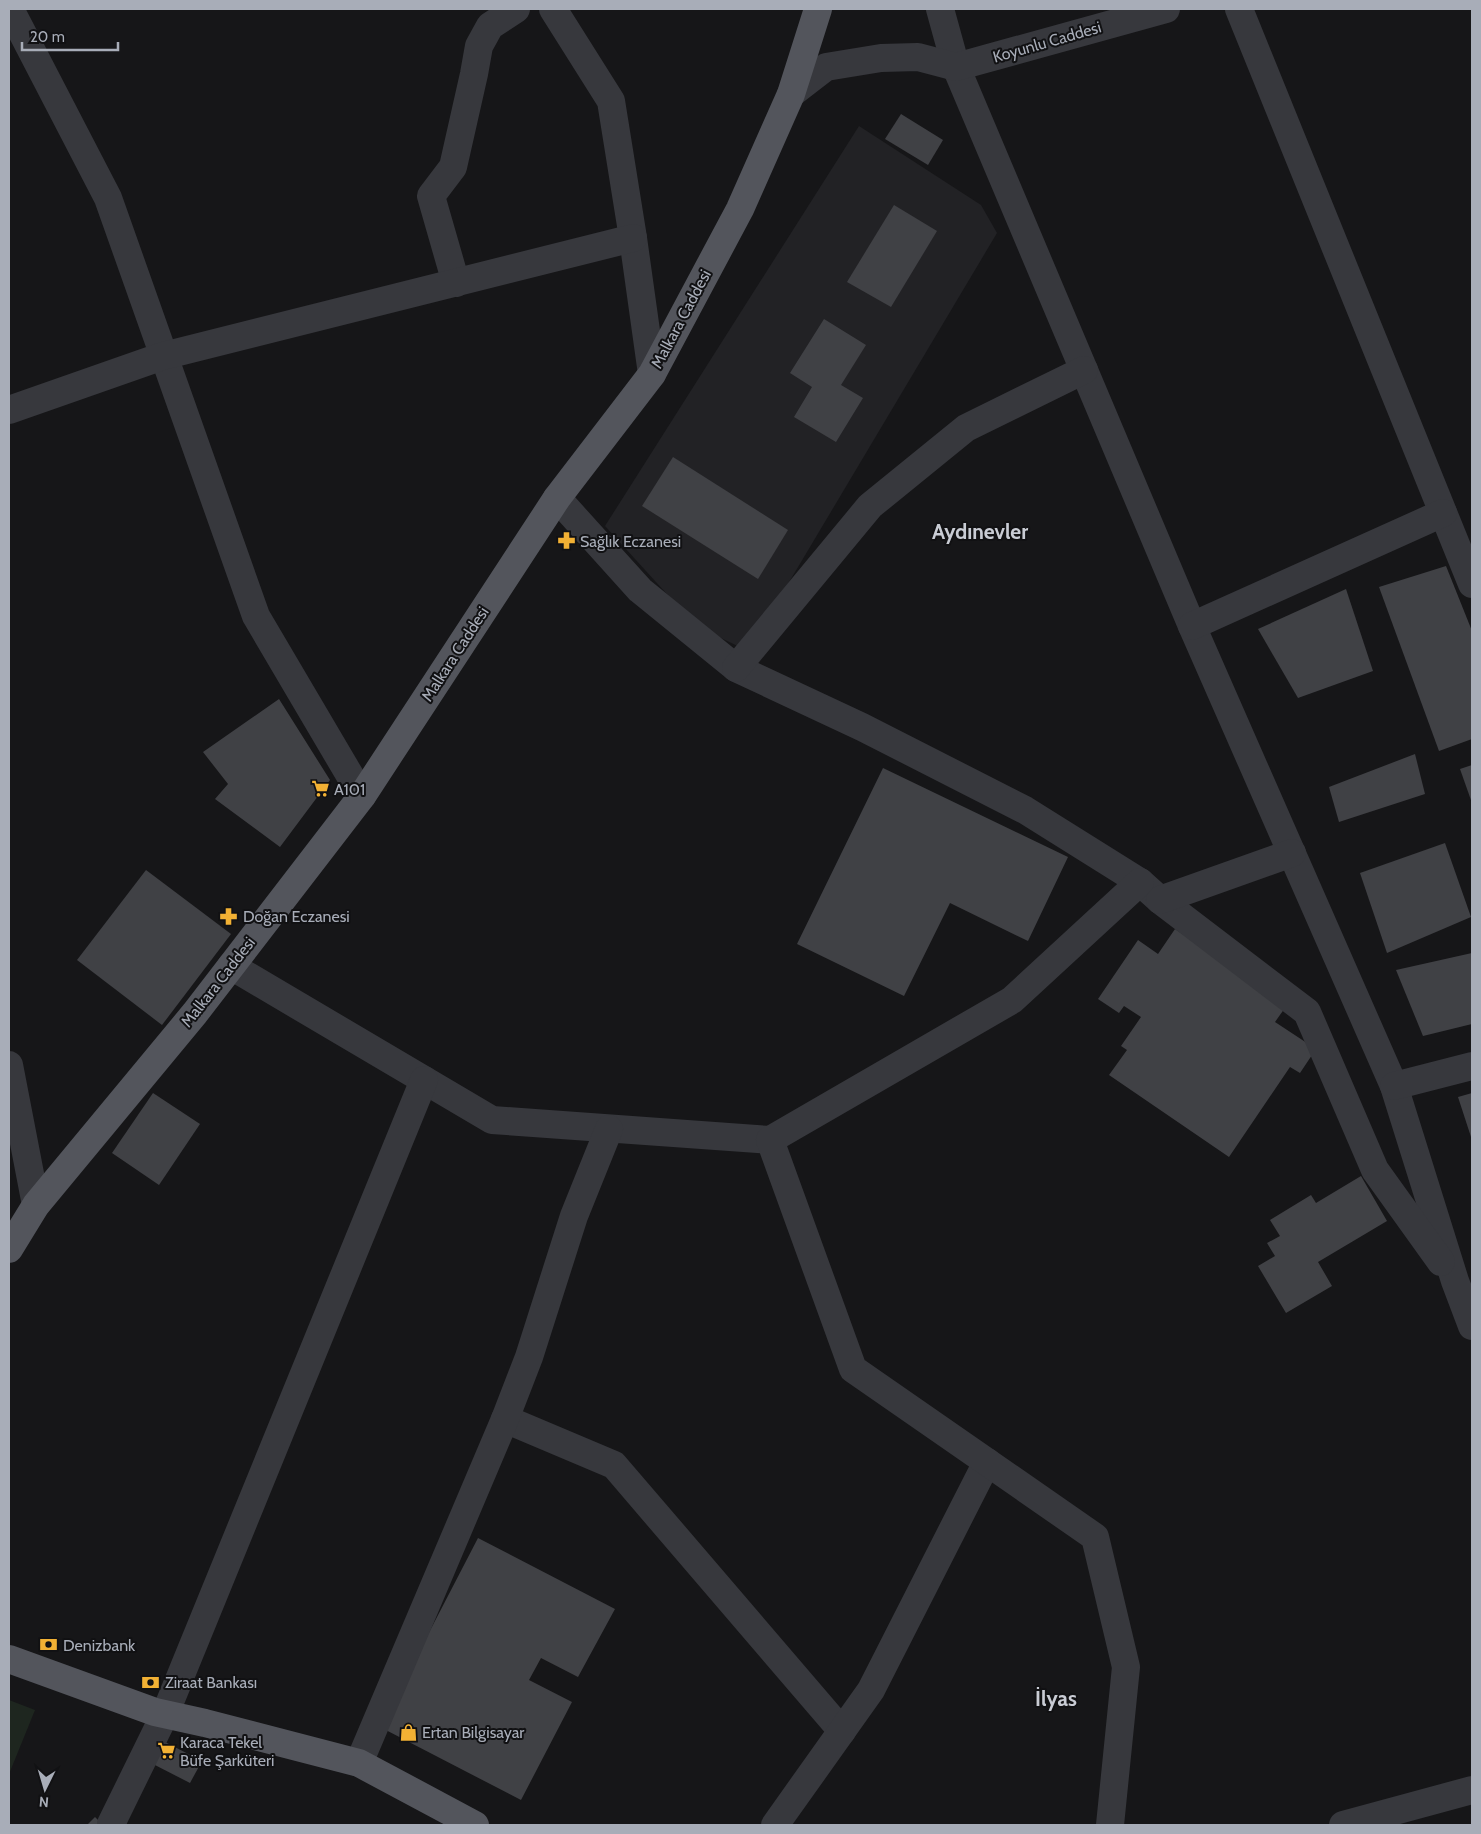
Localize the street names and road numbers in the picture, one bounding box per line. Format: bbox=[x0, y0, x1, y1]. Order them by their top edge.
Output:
street label: Koyunlu Caddesi bbox=[991, 17, 1103, 67]
street label: Malkara Caddesi bbox=[647, 266, 715, 372]
street label: Malkara Caddesi bbox=[417, 603, 493, 705]
street label: Malkara Caddesi bbox=[177, 933, 259, 1031]

